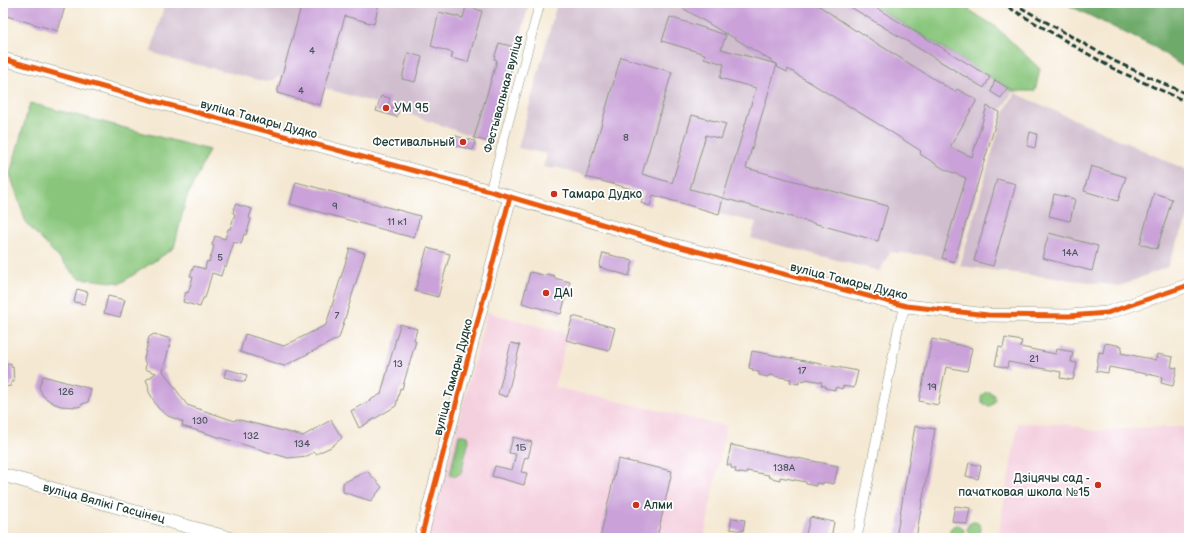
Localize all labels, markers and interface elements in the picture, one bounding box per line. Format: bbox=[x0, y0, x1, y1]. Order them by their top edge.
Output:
street label: Фестывальная вуліца bbox=[480, 33, 526, 155]
house number: 4 bbox=[309, 45, 315, 57]
house number: 4 bbox=[298, 85, 304, 97]
street label: вуліца Тамары Дудко bbox=[199, 97, 319, 142]
place label: УМ 95 bbox=[394, 101, 429, 116]
marker: УМ 95 bbox=[381, 103, 391, 113]
house number: 8 bbox=[623, 132, 629, 144]
place label: Фестивальный bbox=[372, 135, 455, 150]
marker: Фестивальный bbox=[458, 137, 468, 147]
place label: Тамара Дудко bbox=[562, 187, 642, 202]
marker: Тамара Дудко bbox=[549, 189, 559, 199]
house number: 9 bbox=[332, 200, 338, 212]
house number: 11 к1 bbox=[387, 216, 407, 228]
house number: 14А bbox=[1062, 247, 1079, 259]
house number: 5 bbox=[217, 252, 223, 264]
street label: вуліца Тамары Дудко bbox=[789, 260, 909, 303]
place label: ДАІ bbox=[554, 286, 573, 301]
marker: ДАІ bbox=[541, 288, 551, 298]
house number: 7 bbox=[335, 310, 340, 322]
street label: вуліца Тамары Дудко bbox=[431, 317, 476, 437]
house number: 21 bbox=[1029, 353, 1039, 365]
house number: 13 bbox=[393, 358, 403, 370]
house number: 17 bbox=[798, 365, 806, 377]
house number: 19 bbox=[927, 381, 937, 393]
house number: 126 bbox=[58, 386, 74, 398]
house number: 130 bbox=[192, 415, 208, 427]
house number: 132 bbox=[243, 430, 259, 442]
house number: 134 bbox=[294, 438, 310, 450]
house number: 1Б bbox=[516, 442, 526, 454]
house number: 138А bbox=[773, 462, 796, 474]
place label: Дзіцячы сад - пачатковая школа №15 bbox=[958, 471, 1090, 500]
street label: вуліца Вялікі Гасцінец bbox=[41, 480, 167, 527]
marker: Дзіцячы сад - пачатковая школа №15 bbox=[1093, 480, 1103, 490]
place label: Алми bbox=[643, 498, 673, 513]
marker: Алми bbox=[631, 500, 641, 510]

